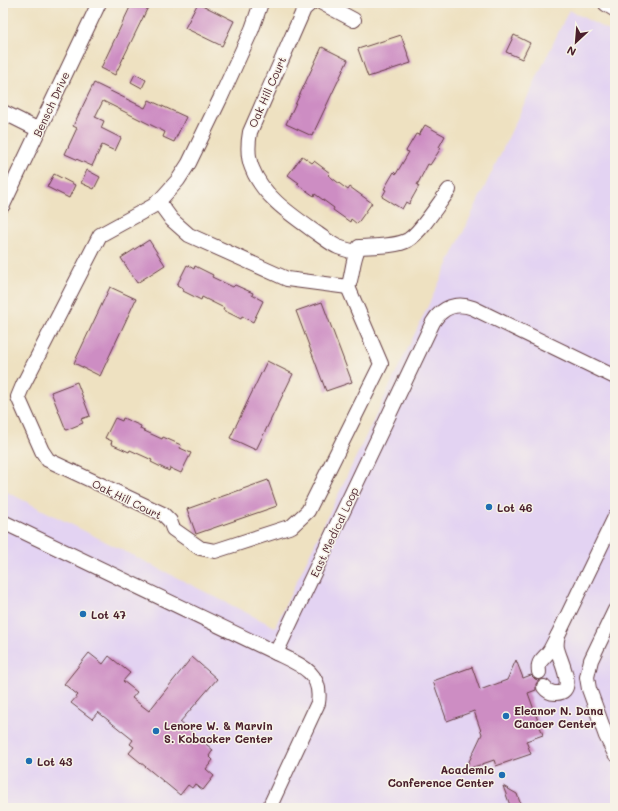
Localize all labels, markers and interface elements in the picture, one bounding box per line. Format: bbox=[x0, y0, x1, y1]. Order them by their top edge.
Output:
north arrow bbox=[556, 22, 596, 62]
text: N bbox=[564, 43, 578, 60]
street label: Oak Hill Court bbox=[245, 54, 289, 130]
street label: Bensch Drive bbox=[29, 69, 73, 139]
street label: Oak Hill Court bbox=[90, 476, 165, 522]
street label: East Medical Loop bbox=[306, 484, 362, 580]
place label: Lot 46 bbox=[497, 500, 533, 515]
marker: Lot 46 bbox=[484, 502, 494, 512]
place label: Lot 47 bbox=[91, 607, 126, 622]
marker: Lot 47 bbox=[78, 609, 88, 619]
place label: Eleanor N. Dana Cancer Center bbox=[514, 703, 604, 731]
marker: Eleanor N. Dana Cancer Center bbox=[501, 711, 511, 721]
place label: Lenore W. & Marvin S. Kobacker Center bbox=[164, 718, 273, 746]
marker: Lenore W. & Marvin S. Kobacker Center bbox=[151, 726, 161, 736]
place label: Lot 43 bbox=[37, 754, 73, 769]
marker: Lot 43 bbox=[24, 756, 34, 766]
place label: Academic Conference Center bbox=[388, 762, 494, 790]
marker: Academic Conference Center bbox=[497, 770, 507, 780]

